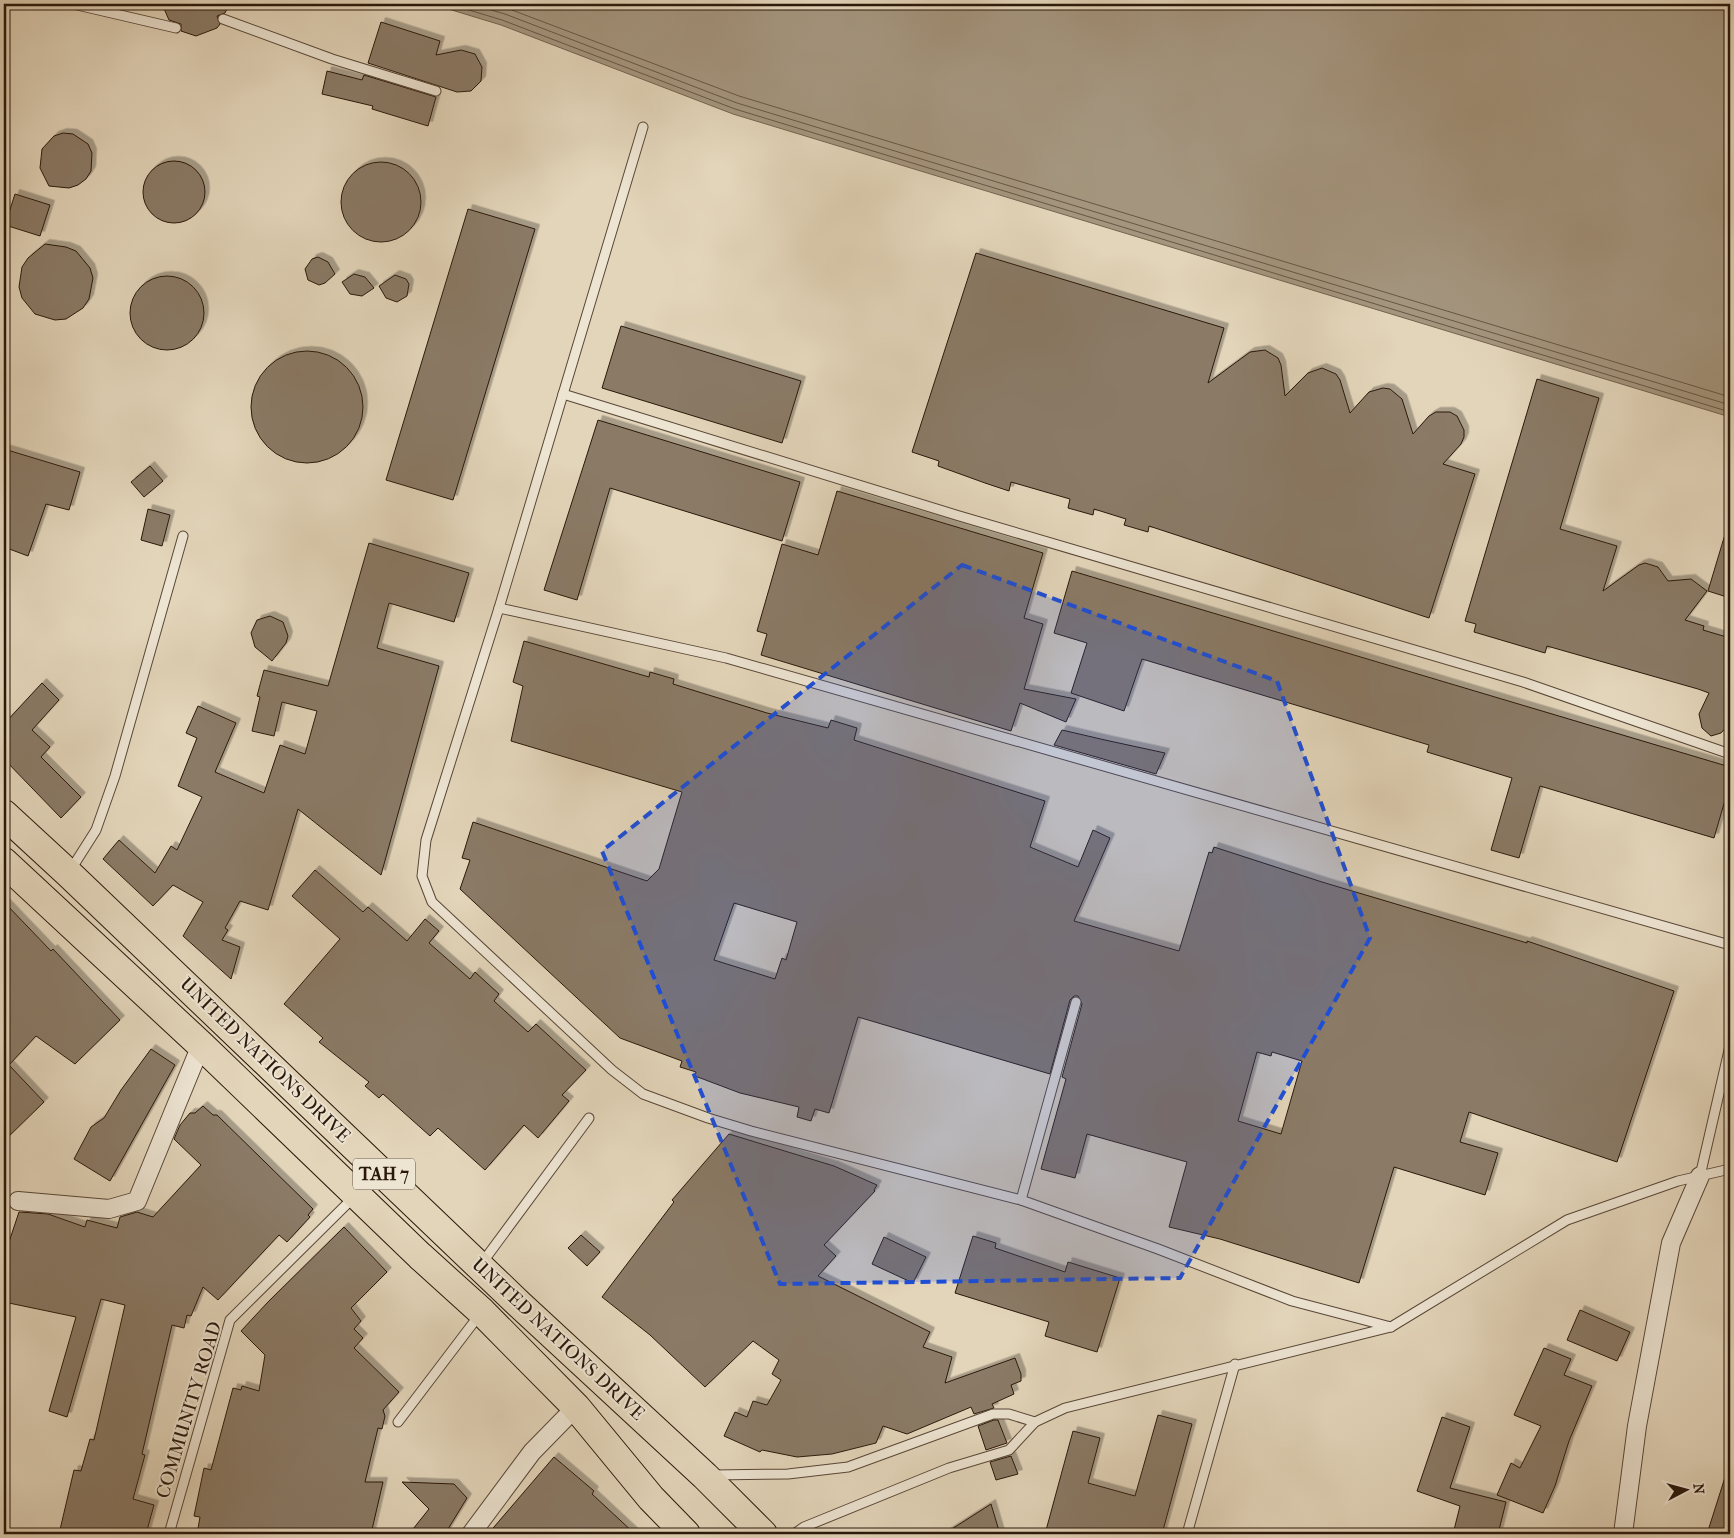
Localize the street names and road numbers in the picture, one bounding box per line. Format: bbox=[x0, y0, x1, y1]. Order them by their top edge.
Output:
street label: UNITED NATIONS DRIVE bbox=[175, 973, 355, 1147]
road number: TAH 7 bbox=[353, 1158, 415, 1190]
street label: UNITED NATIONS DRIVE bbox=[467, 1253, 649, 1425]
street label: COMMUNITY ROAD bbox=[152, 1319, 226, 1501]

